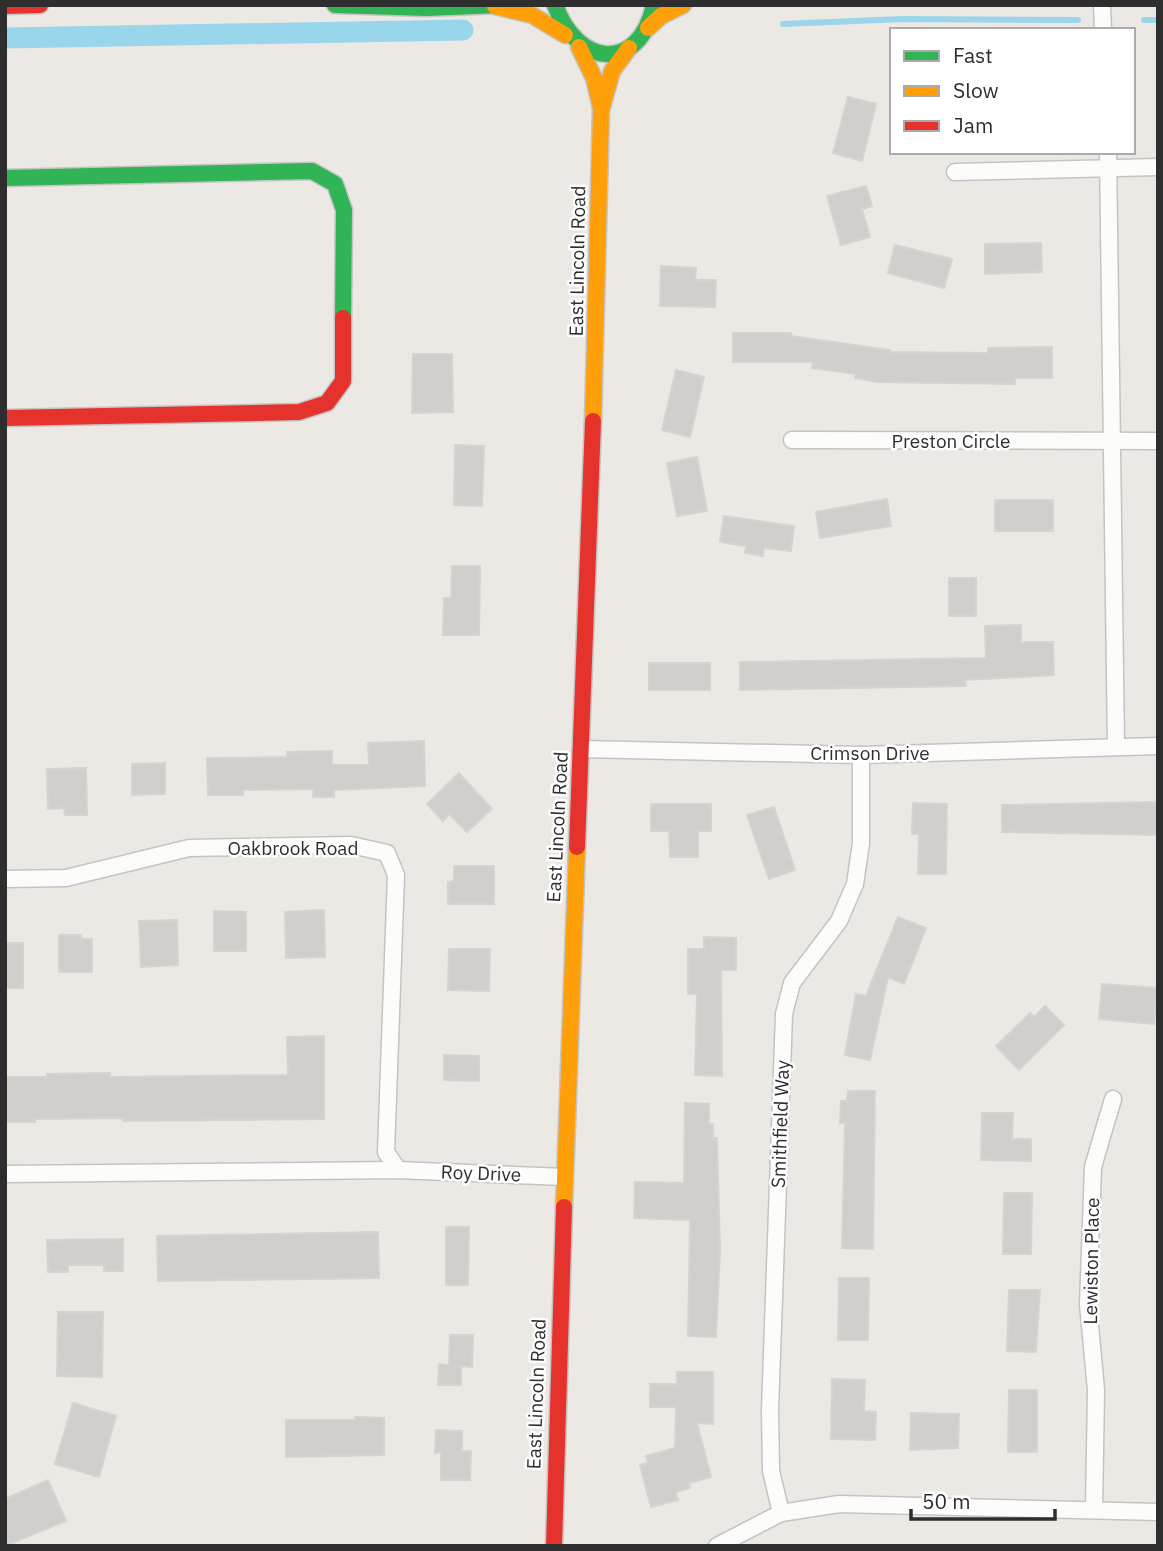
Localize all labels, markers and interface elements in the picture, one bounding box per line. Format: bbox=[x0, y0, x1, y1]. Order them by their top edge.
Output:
legend bbox=[890, 28, 1135, 154]
text: Fast bbox=[953, 41, 993, 69]
text: Slow bbox=[953, 76, 999, 104]
text: Jam bbox=[953, 111, 993, 139]
street label: East Lincoln Road bbox=[564, 185, 590, 337]
street label: Preston Circle bbox=[892, 429, 1010, 453]
street label: Crimson Drive bbox=[810, 741, 930, 765]
street label: East Lincoln Road bbox=[541, 751, 573, 903]
street label: Oakbrook Road bbox=[228, 836, 358, 860]
street label: Smithfield Way bbox=[766, 1059, 794, 1188]
street label: Roy Drive bbox=[440, 1160, 522, 1186]
street label: Lewiston Place bbox=[1078, 1197, 1104, 1325]
street label: East Lincoln Road bbox=[521, 1318, 551, 1470]
scale bar bbox=[911, 1478, 1054, 1522]
text: 50 m bbox=[922, 1487, 971, 1515]

